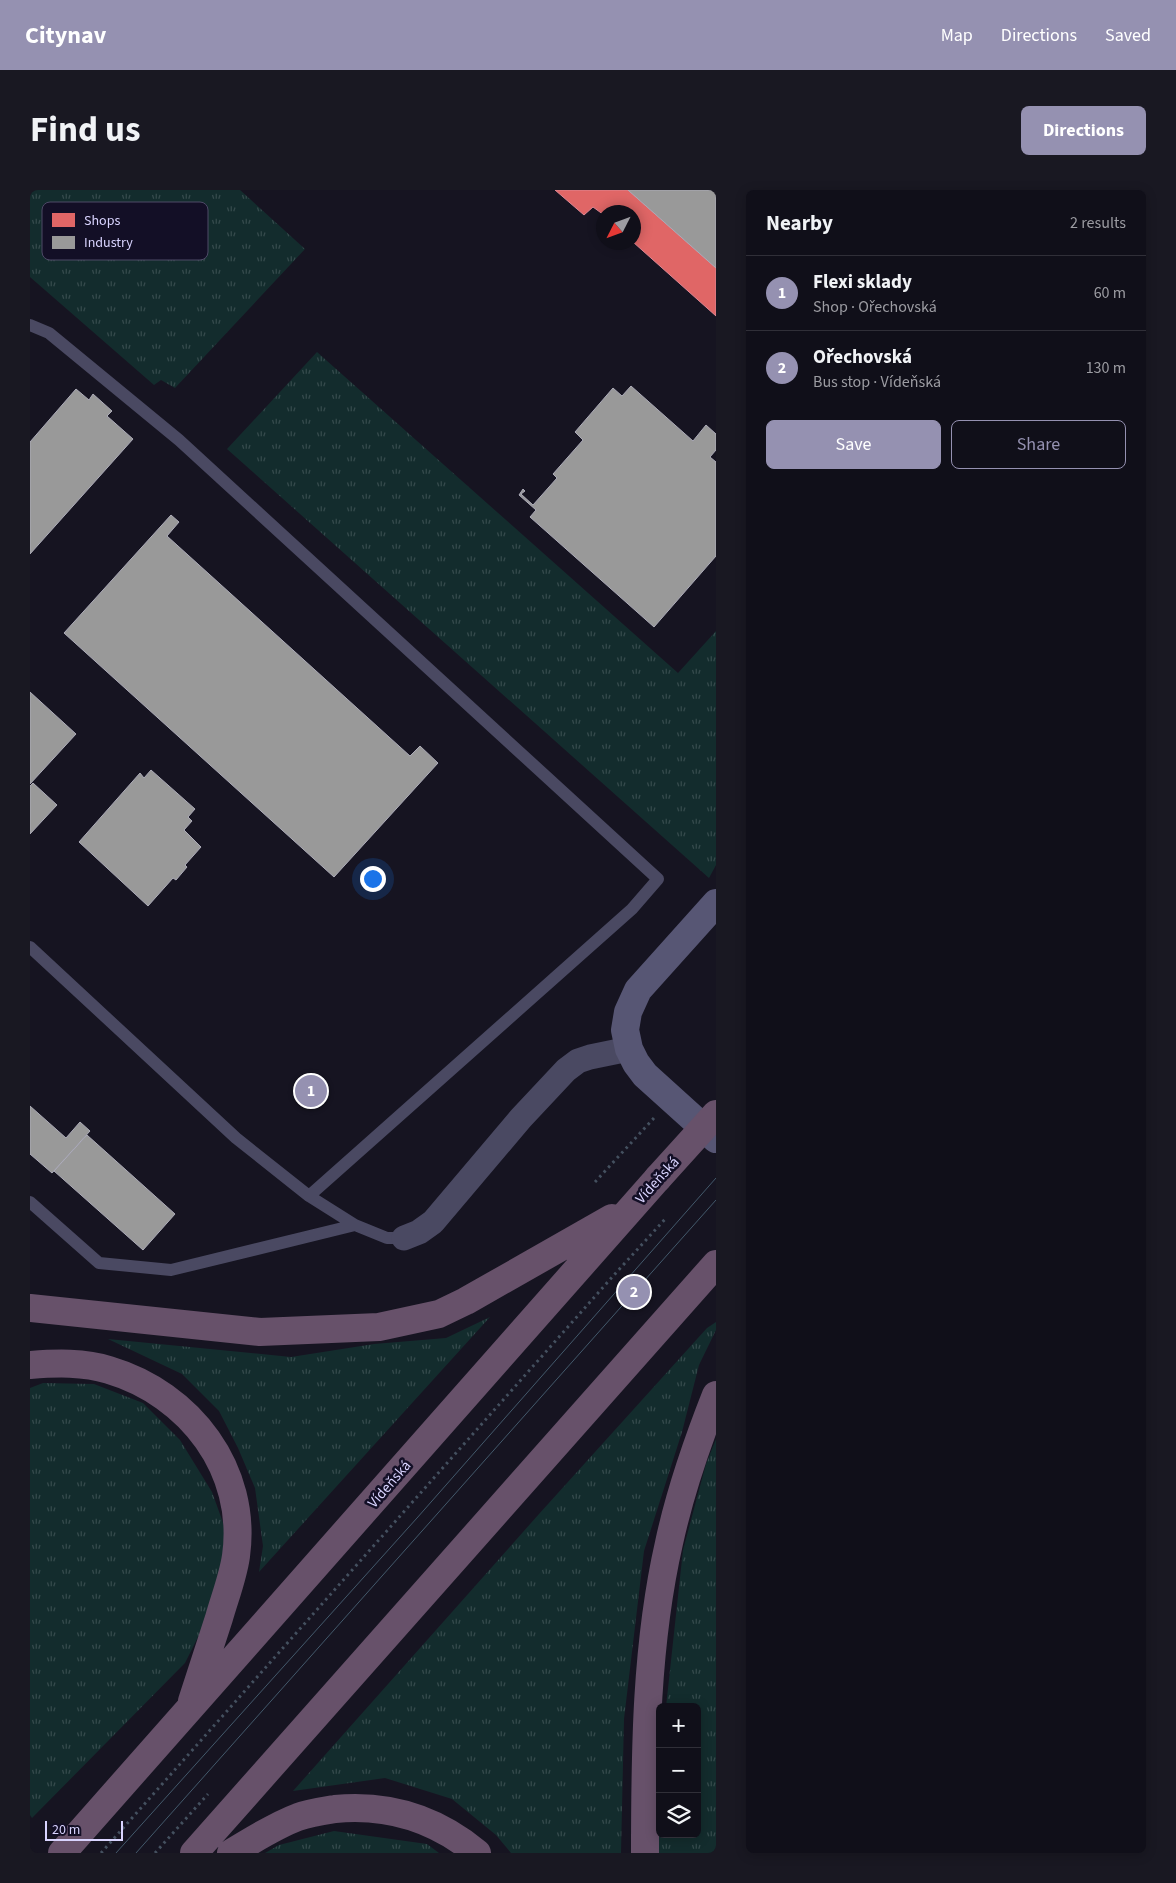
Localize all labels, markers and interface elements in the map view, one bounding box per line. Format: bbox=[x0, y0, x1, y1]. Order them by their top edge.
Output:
text: Citynav bbox=[25, 18, 106, 53]
text: Map bbox=[941, 23, 973, 48]
text: Directions bbox=[1001, 23, 1077, 48]
text: Saved bbox=[1105, 23, 1151, 48]
text: Find us bbox=[30, 105, 140, 155]
button: Directions bbox=[1021, 106, 1146, 155]
legend bbox=[42, 202, 208, 260]
north arrow bbox=[596, 205, 641, 250]
text: Nearby bbox=[766, 208, 833, 238]
text: Shops bbox=[84, 211, 120, 231]
text: 2 results bbox=[1070, 212, 1126, 234]
text: Industry bbox=[84, 233, 133, 253]
text: Flexi sklady bbox=[813, 269, 912, 296]
text: 1 bbox=[778, 282, 786, 304]
text: 60 m bbox=[1094, 282, 1126, 304]
text: Shop · Ořechovská bbox=[813, 296, 937, 318]
text: Ořechovská bbox=[813, 344, 912, 371]
text: 2 bbox=[778, 357, 786, 379]
text: 130 m bbox=[1086, 357, 1126, 379]
text: Bus stop · Vídeňská bbox=[813, 371, 941, 393]
button: Save bbox=[766, 420, 941, 469]
button: Share bbox=[951, 420, 1126, 469]
your location bbox=[360, 866, 386, 892]
pin: 1 bbox=[295, 1072, 327, 1110]
street label: Vídeňská bbox=[631, 1152, 684, 1208]
pin: 2 bbox=[618, 1273, 650, 1311]
street label: Vídeňská bbox=[363, 1456, 416, 1513]
map controls bbox=[656, 1703, 701, 1838]
button: + bbox=[656, 1703, 701, 1748]
button: − bbox=[656, 1748, 701, 1793]
button: layers bbox=[656, 1793, 701, 1838]
scale bar bbox=[45, 1818, 122, 1841]
text: 20 m bbox=[52, 1820, 80, 1840]

